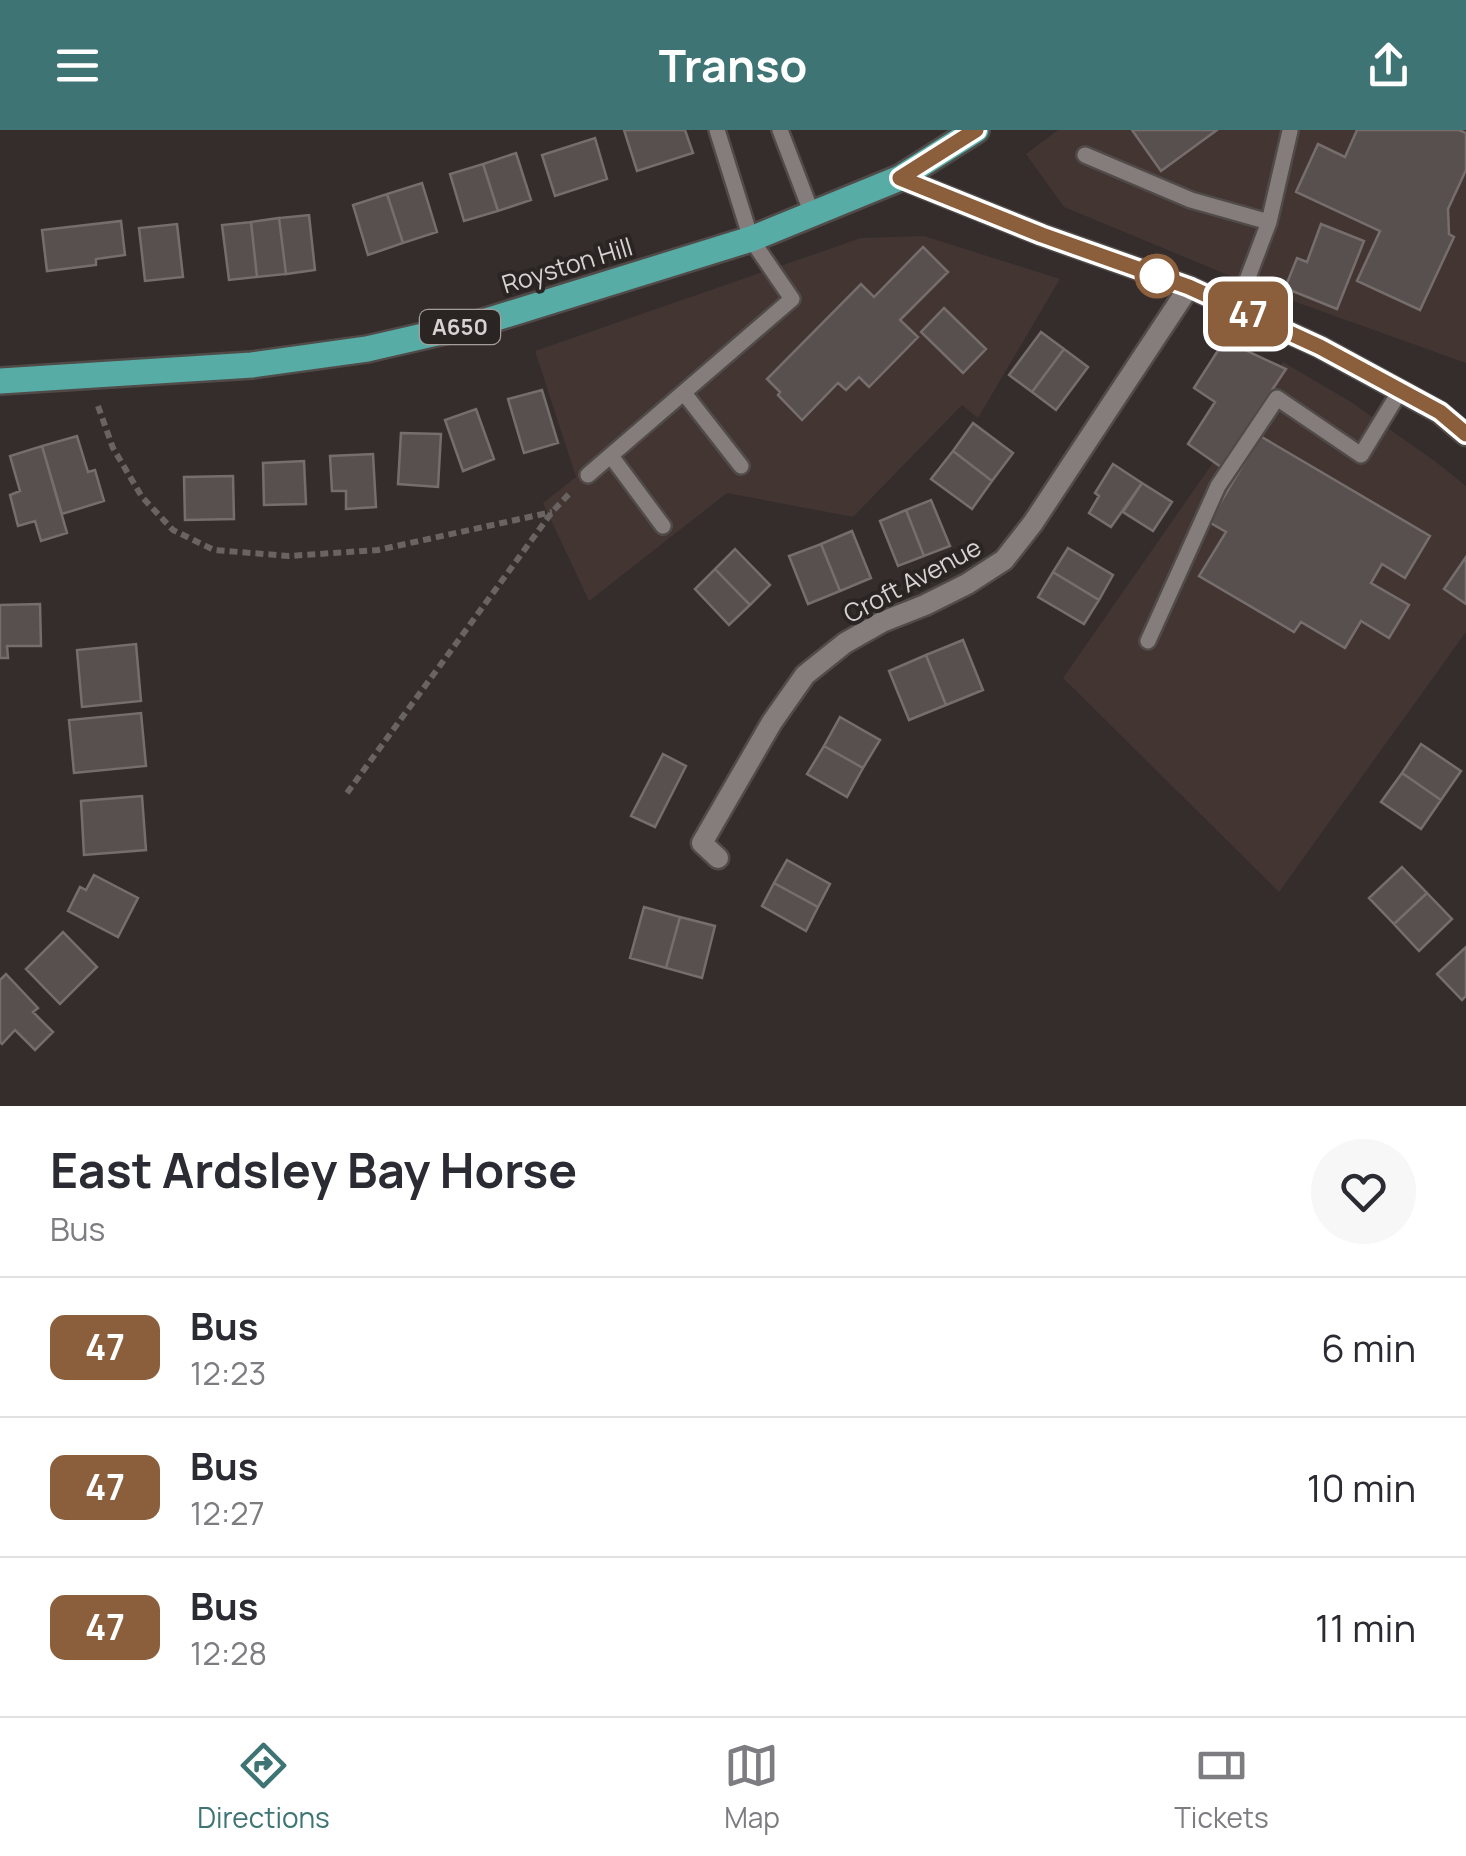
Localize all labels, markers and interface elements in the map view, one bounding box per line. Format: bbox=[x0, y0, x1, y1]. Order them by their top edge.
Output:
text: Transo bbox=[659, 34, 807, 96]
icon: menu bbox=[50, 38, 105, 93]
icon: share bbox=[1361, 38, 1416, 93]
street label: Royston Hill bbox=[497, 229, 637, 301]
unlabelled marker bbox=[1136, 255, 1178, 297]
line badge: 47 bbox=[1203, 282, 1293, 346]
text: 47 bbox=[1228, 290, 1268, 338]
road number: A650 bbox=[420, 310, 500, 344]
street label: Croft Avenue bbox=[837, 529, 987, 631]
text: East Ardsley Bay Horse bbox=[50, 1137, 577, 1202]
button: heart bbox=[1311, 1139, 1416, 1244]
text: Bus bbox=[50, 1207, 105, 1251]
text: Bus bbox=[190, 1299, 258, 1351]
text: 6 min bbox=[1321, 1321, 1416, 1373]
text: 47 bbox=[85, 1323, 125, 1371]
text: 12:23 bbox=[190, 1351, 266, 1395]
text: Bus bbox=[190, 1439, 258, 1491]
text: 10 min bbox=[1307, 1461, 1416, 1513]
text: 47 bbox=[85, 1463, 125, 1511]
text: 12:27 bbox=[190, 1491, 265, 1535]
text: Bus bbox=[190, 1579, 258, 1631]
text: 11 min bbox=[1315, 1601, 1416, 1653]
text: 47 bbox=[85, 1603, 125, 1651]
text: 12:28 bbox=[190, 1631, 267, 1675]
tab: Directions bbox=[197, 1738, 330, 1836]
tab: Map bbox=[724, 1738, 780, 1836]
tab: Tickets bbox=[1174, 1738, 1269, 1836]

